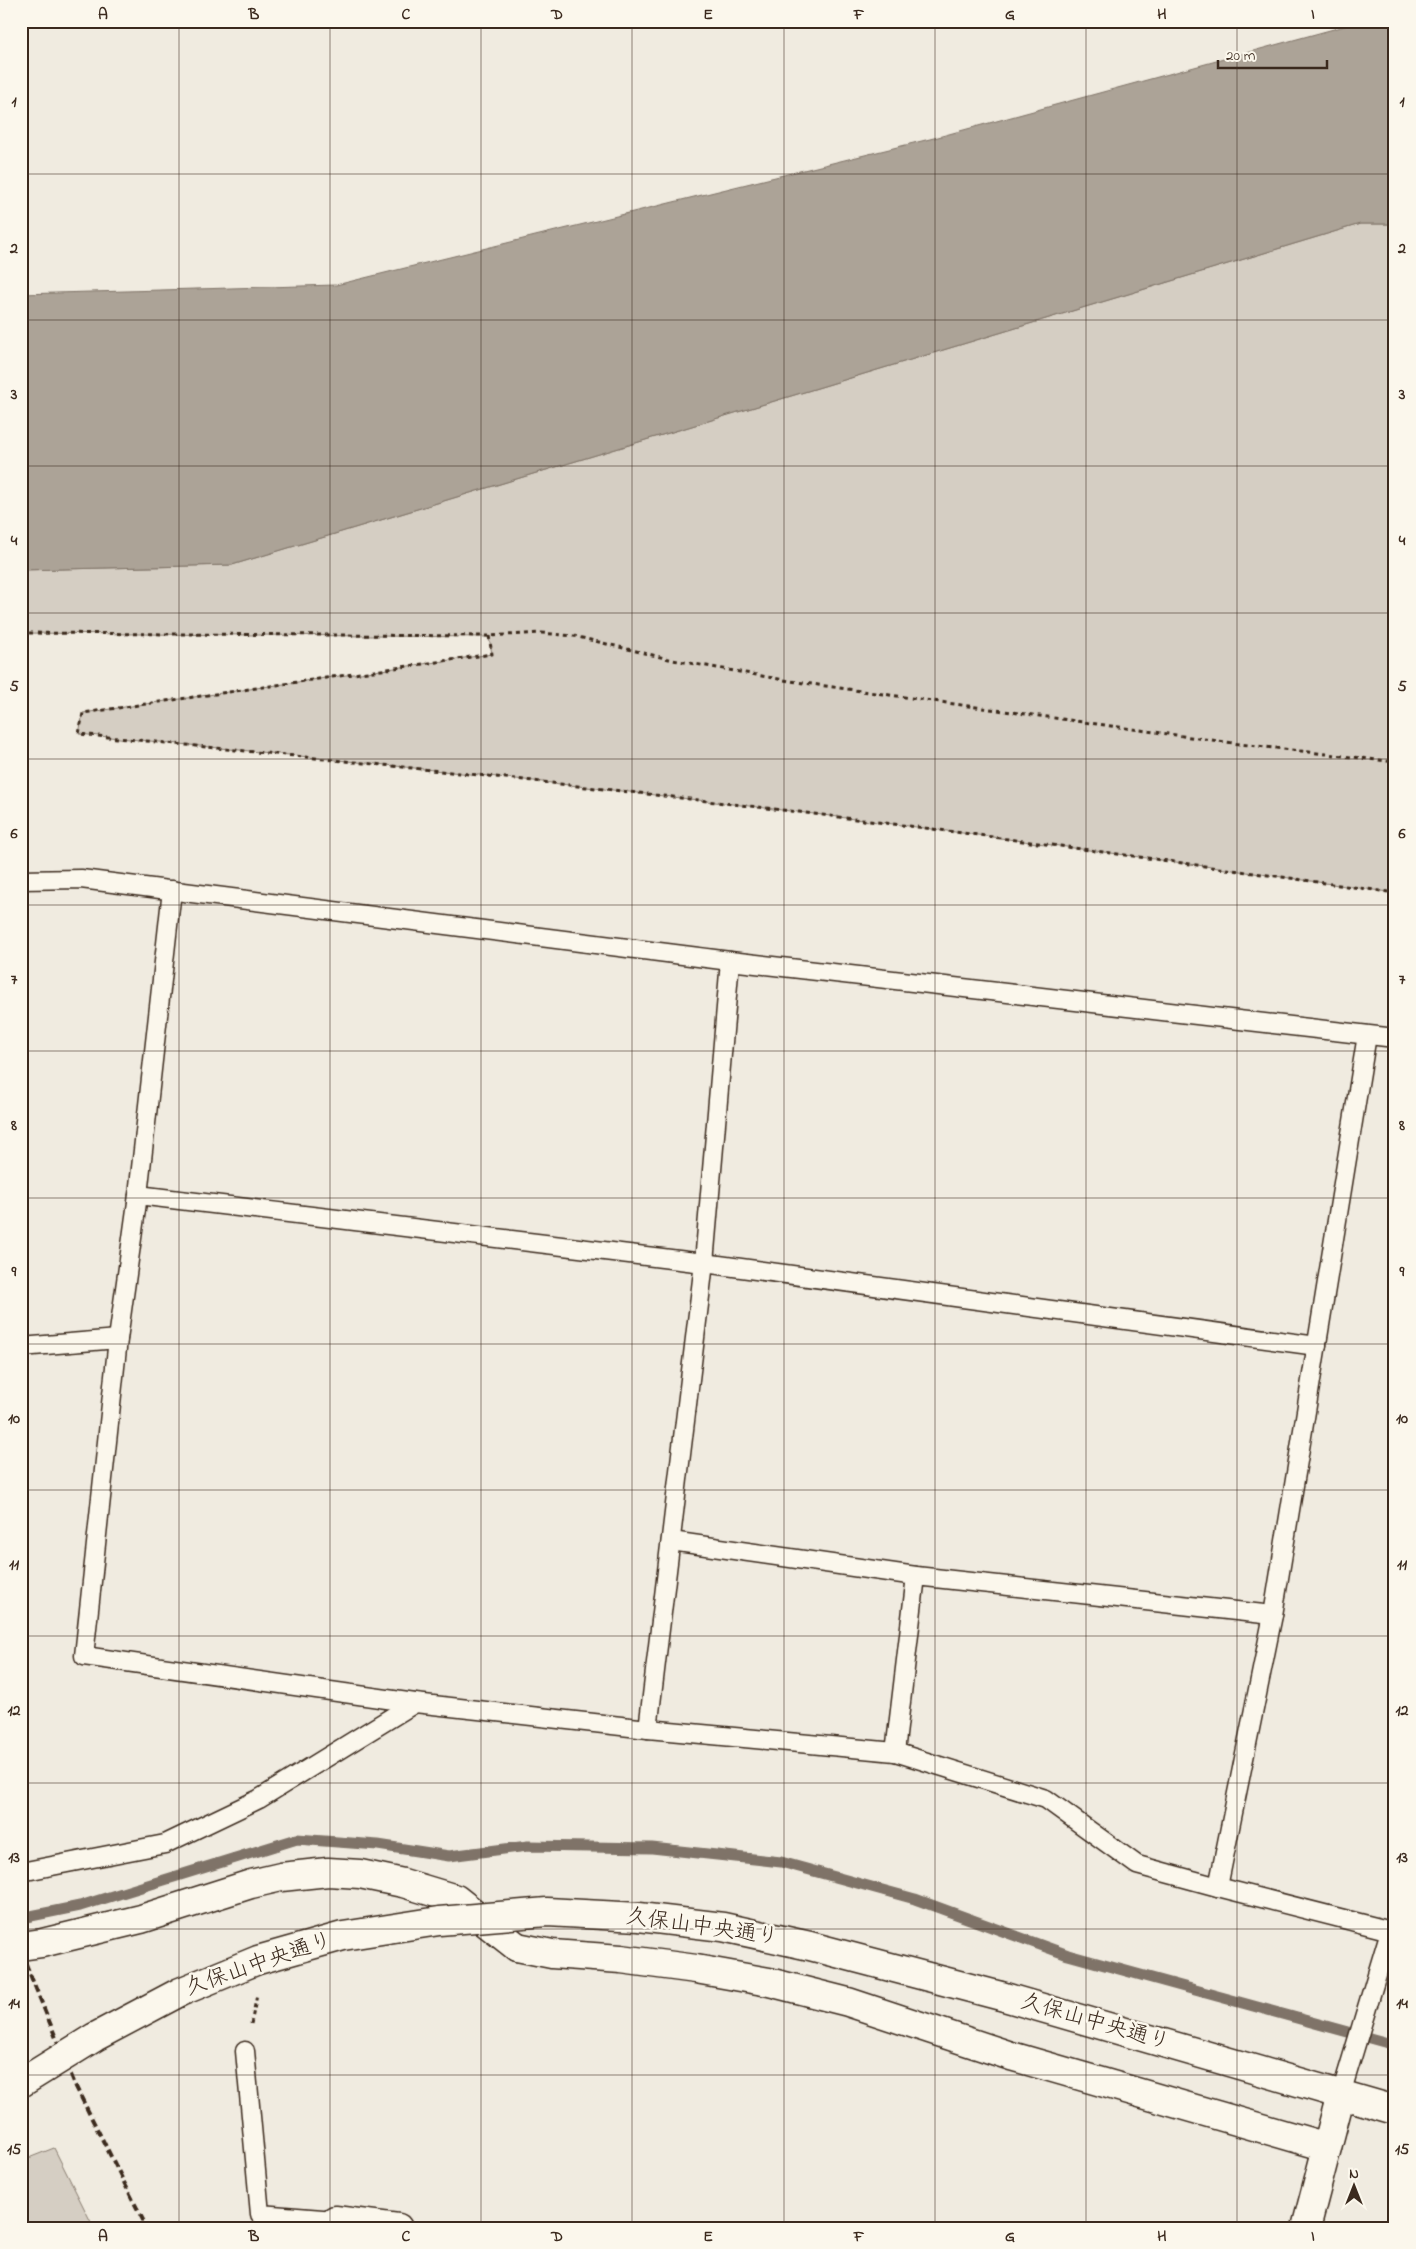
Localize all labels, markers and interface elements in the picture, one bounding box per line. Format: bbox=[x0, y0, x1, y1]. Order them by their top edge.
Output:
text: A bbox=[98, 3, 108, 27]
text: B bbox=[248, 3, 260, 27]
text: C bbox=[402, 3, 411, 27]
text: D bbox=[550, 3, 563, 27]
text: E bbox=[703, 3, 713, 27]
text: F bbox=[853, 3, 865, 27]
text: G bbox=[1005, 3, 1015, 27]
text: H bbox=[1157, 3, 1167, 27]
text: I bbox=[1311, 3, 1315, 27]
scale bar bbox=[1218, 38, 1327, 70]
text: 20 m bbox=[1226, 45, 1256, 67]
text: 1 bbox=[11, 90, 17, 114]
text: 1 bbox=[1399, 90, 1405, 114]
text: 2 bbox=[9, 237, 18, 261]
text: 2 bbox=[1397, 237, 1406, 261]
text: 3 bbox=[10, 383, 18, 407]
text: 3 bbox=[1398, 383, 1406, 407]
text: 4 bbox=[10, 529, 18, 553]
text: 4 bbox=[1398, 529, 1406, 553]
text: 5 bbox=[9, 675, 19, 699]
text: 5 bbox=[1397, 675, 1407, 699]
text: 6 bbox=[9, 822, 18, 846]
text: 6 bbox=[1397, 822, 1406, 846]
text: 7 bbox=[11, 968, 18, 992]
text: 7 bbox=[1399, 968, 1406, 992]
text: 8 bbox=[10, 1114, 17, 1138]
text: 8 bbox=[1398, 1114, 1405, 1138]
text: 9 bbox=[11, 1260, 17, 1284]
text: 9 bbox=[1399, 1260, 1405, 1284]
text: 10 bbox=[8, 1407, 20, 1431]
text: 10 bbox=[1396, 1407, 1408, 1431]
text: 11 bbox=[9, 1553, 20, 1577]
text: 11 bbox=[1397, 1553, 1408, 1577]
text: 12 bbox=[7, 1699, 21, 1723]
text: 12 bbox=[1395, 1699, 1409, 1723]
text: 13 bbox=[8, 1846, 20, 1870]
text: 13 bbox=[1396, 1846, 1408, 1870]
street label: 久保山中央通り bbox=[624, 1901, 780, 1955]
street label: 久保山中央通り bbox=[181, 1925, 337, 2005]
street label: 久保山中央通り bbox=[1017, 1986, 1173, 2060]
text: 14 bbox=[8, 1992, 20, 2016]
text: 14 bbox=[1396, 1992, 1408, 2016]
text: 15 bbox=[7, 2138, 22, 2162]
text: 15 bbox=[1395, 2138, 1410, 2162]
north arrow bbox=[1328, 2162, 1378, 2212]
text: N bbox=[1349, 2164, 1359, 2185]
text: A bbox=[98, 2225, 108, 2249]
text: B bbox=[248, 2225, 260, 2249]
text: C bbox=[402, 2225, 411, 2249]
text: D bbox=[550, 2225, 563, 2249]
text: E bbox=[703, 2225, 713, 2249]
text: F bbox=[853, 2225, 865, 2249]
text: G bbox=[1005, 2225, 1015, 2249]
text: H bbox=[1157, 2225, 1167, 2249]
text: I bbox=[1311, 2225, 1315, 2249]

